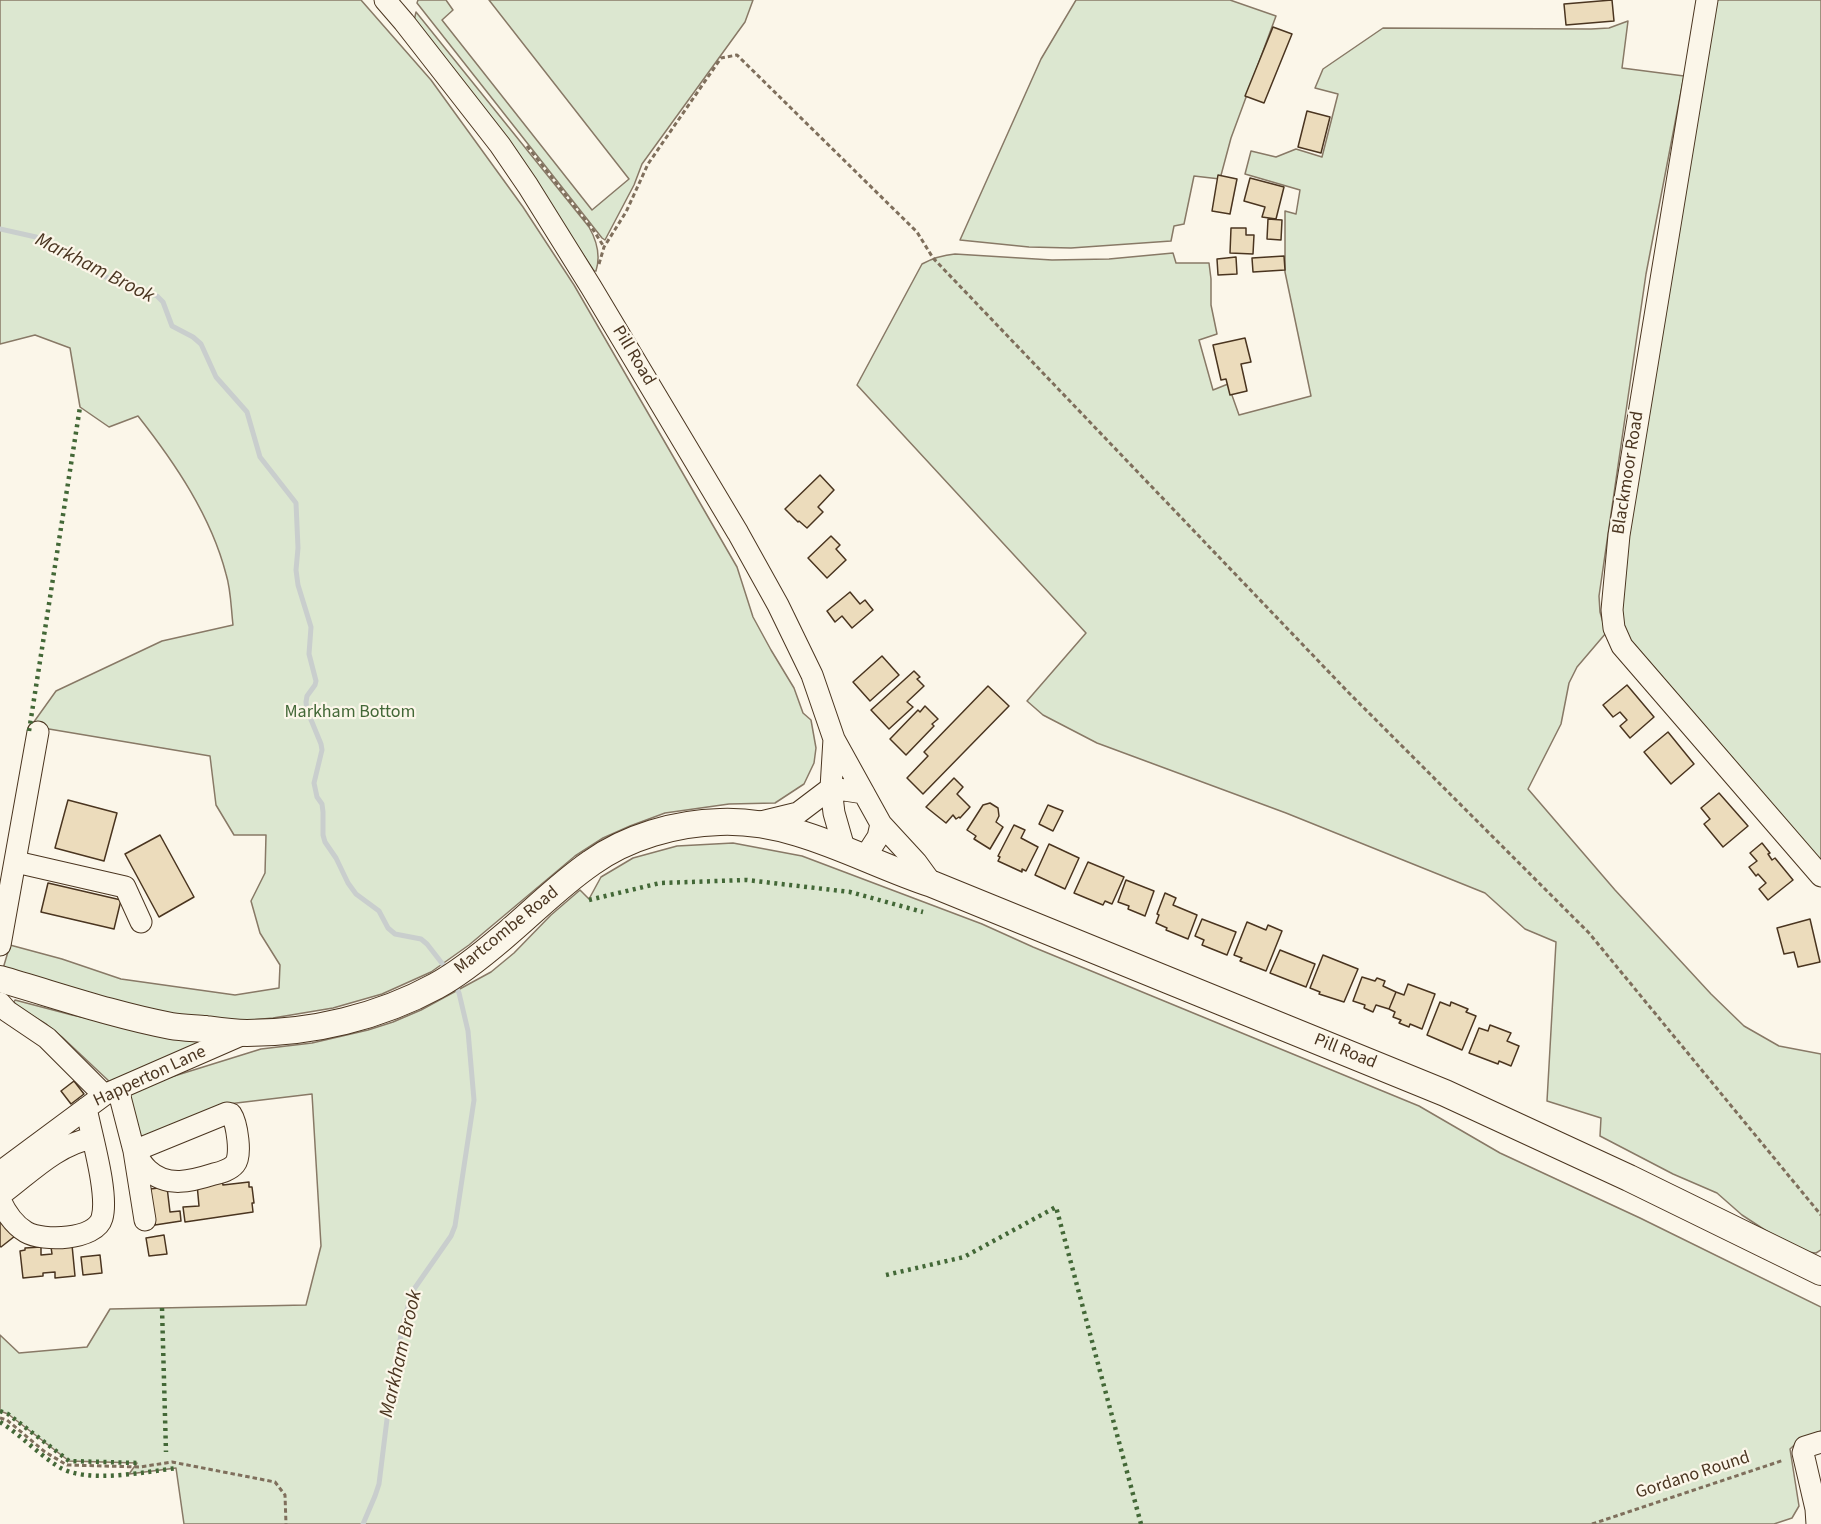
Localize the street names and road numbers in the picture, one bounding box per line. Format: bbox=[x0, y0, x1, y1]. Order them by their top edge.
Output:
street label: Pill Road bbox=[607, 322, 659, 390]
street label: Blackmoor Road bbox=[1609, 410, 1649, 536]
street label: Martcombe Road bbox=[451, 882, 563, 980]
street label: Pill Road bbox=[1310, 1030, 1380, 1074]
street label: Happerton Lane bbox=[90, 1042, 210, 1112]
street label: Gordano Round bbox=[1633, 1447, 1753, 1505]

